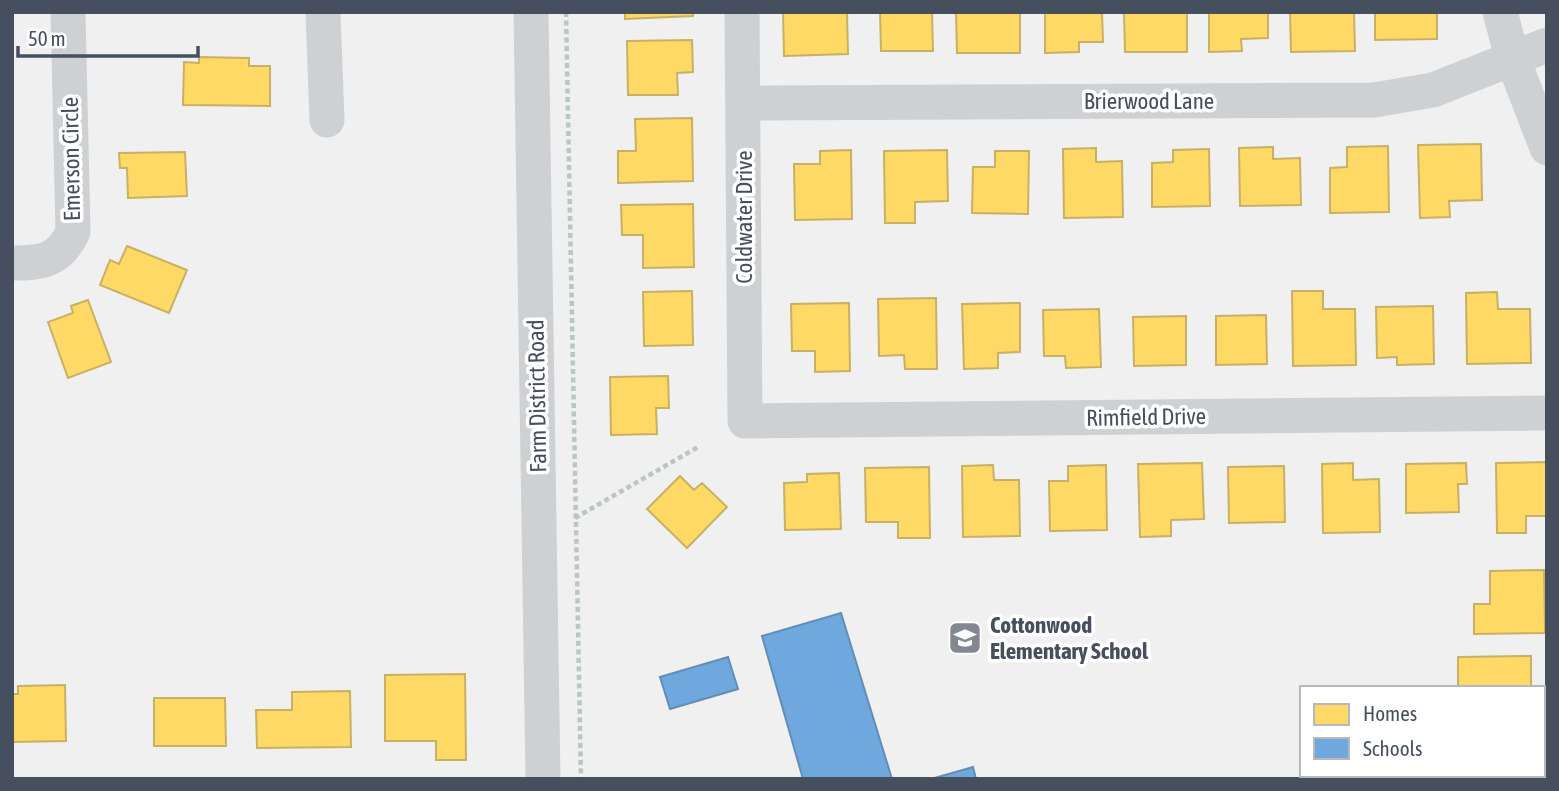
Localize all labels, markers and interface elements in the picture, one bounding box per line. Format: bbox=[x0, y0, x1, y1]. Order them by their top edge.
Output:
scale bar bbox=[18, 14, 198, 58]
text: 50 m bbox=[28, 26, 66, 50]
street label: Brierwood Lane bbox=[1084, 88, 1214, 114]
street label: Emerson Circle bbox=[57, 97, 85, 221]
street label: Coldwater Drive bbox=[731, 150, 757, 284]
street label: Farm District Road bbox=[523, 319, 551, 473]
street label: Rimfield Drive bbox=[1086, 403, 1206, 431]
place label: Cottonwood Elementary School bbox=[990, 612, 1149, 664]
school or university icon: Cottonwood Elementary School bbox=[946, 619, 984, 657]
legend bbox=[1300, 686, 1545, 777]
text: Homes bbox=[1363, 701, 1417, 725]
text: Schools bbox=[1363, 736, 1423, 760]

